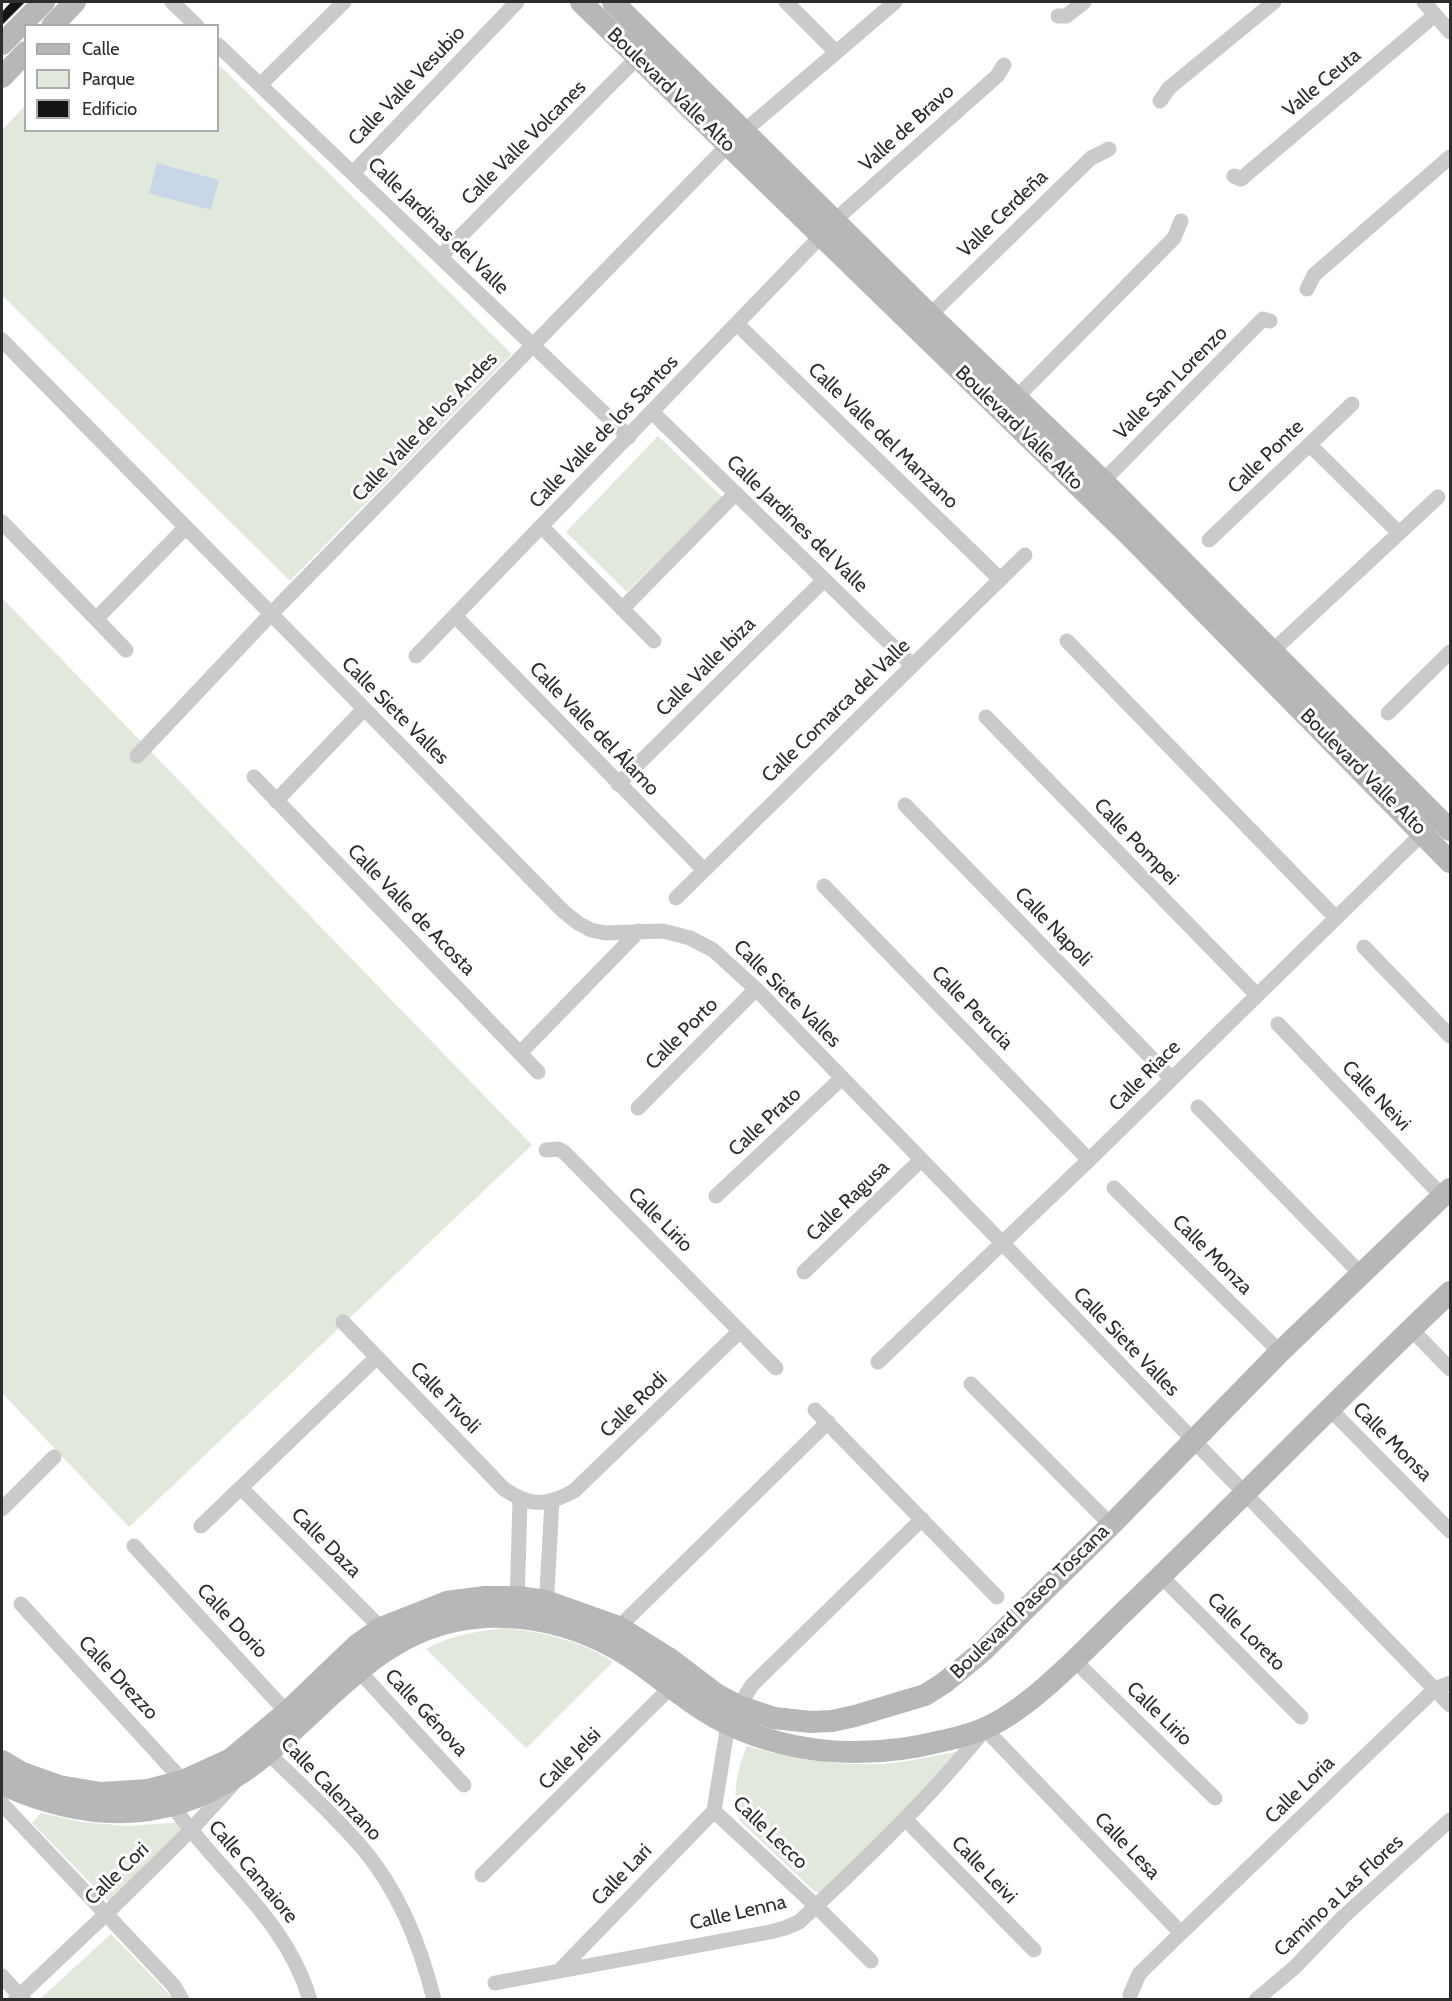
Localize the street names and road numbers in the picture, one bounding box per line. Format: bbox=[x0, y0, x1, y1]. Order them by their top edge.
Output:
street label: Calle Valle Vesubio bbox=[344, 21, 470, 151]
street label: Boulevard Valle Alto bbox=[602, 23, 740, 157]
street label: Valle Ceuta bbox=[1278, 44, 1366, 122]
street label: Calle Valle Volcanes bbox=[457, 76, 591, 210]
street label: Valle de Bravo bbox=[855, 79, 959, 177]
street label: Calle Jardinas del Valle bbox=[363, 153, 513, 299]
street label: Valle Cerdeña bbox=[953, 165, 1053, 263]
street label: Valle San Lorenzo bbox=[1109, 321, 1233, 445]
street label: Calle Valle de los Andes bbox=[347, 347, 503, 507]
street label: Calle Valle de los Santos bbox=[525, 350, 683, 514]
street label: Calle Valle del Manzano bbox=[803, 358, 963, 514]
street label: Boulevard Valle Alto bbox=[950, 361, 1088, 495]
street label: Calle Ponte bbox=[1223, 415, 1309, 499]
street label: Calle Jardines del Valle bbox=[721, 450, 873, 598]
street label: Calle Valle Ibiza bbox=[651, 612, 761, 722]
street label: Calle Comarca del Valle bbox=[757, 634, 915, 788]
street label: Calle Siete Valles bbox=[336, 652, 454, 770]
street label: Calle Valle del Álamo bbox=[524, 657, 664, 801]
street label: Boulevard Valle Alto bbox=[1295, 704, 1431, 840]
street label: Calle Pompei bbox=[1089, 794, 1183, 890]
street label: Calle Valle de Acosta bbox=[342, 839, 480, 981]
street label: Calle Napoli bbox=[1009, 882, 1097, 972]
street label: Calle Siete Valles bbox=[728, 935, 846, 1053]
street label: Calle Perucia bbox=[926, 961, 1018, 1055]
street label: Calle Porto bbox=[641, 993, 723, 1075]
street label: Calle Riace bbox=[1104, 1035, 1186, 1117]
street label: Calle Neivi bbox=[1337, 1056, 1415, 1136]
street label: Calle Prato bbox=[724, 1082, 806, 1162]
street label: Calle Ragusa bbox=[802, 1156, 894, 1246]
street label: Calle Lirio bbox=[623, 1183, 697, 1257]
street label: Calle Monza bbox=[1167, 1210, 1257, 1300]
street label: Calle Siete Valles bbox=[1068, 1282, 1184, 1402]
street label: Calle Tívoli bbox=[405, 1357, 485, 1439]
street label: Calle Rodi bbox=[595, 1367, 673, 1443]
street label: Calle Monsa bbox=[1347, 1397, 1437, 1487]
street label: Calle Daza bbox=[286, 1503, 366, 1583]
street label: Boulevard Paseo Toscana bbox=[945, 1520, 1115, 1684]
street label: Calle Dorio bbox=[192, 1579, 272, 1663]
street label: Calle Loreto bbox=[1202, 1588, 1290, 1676]
street label: Calle Drezzo bbox=[73, 1631, 163, 1725]
street label: Calle Génova bbox=[379, 1664, 473, 1762]
street label: Calle Lirio bbox=[1121, 1677, 1197, 1751]
street label: Calle Jelsi bbox=[534, 1723, 606, 1795]
street label: Calle Calenzano bbox=[275, 1732, 387, 1846]
street label: Calle Loria bbox=[1260, 1751, 1340, 1829]
street label: Calle Lecco bbox=[728, 1791, 812, 1875]
street label: Calle Lesa bbox=[1089, 1807, 1165, 1885]
street label: Calle Camaiore bbox=[203, 1816, 303, 1928]
street label: Camino a Las Flores bbox=[1270, 1830, 1408, 1962]
street label: Calle Leivi bbox=[946, 1831, 1022, 1909]
street label: Calle Cori bbox=[80, 1838, 154, 1910]
street label: Calle Lari bbox=[587, 1839, 657, 1911]
street label: Calle Lenna bbox=[688, 1890, 788, 1936]

